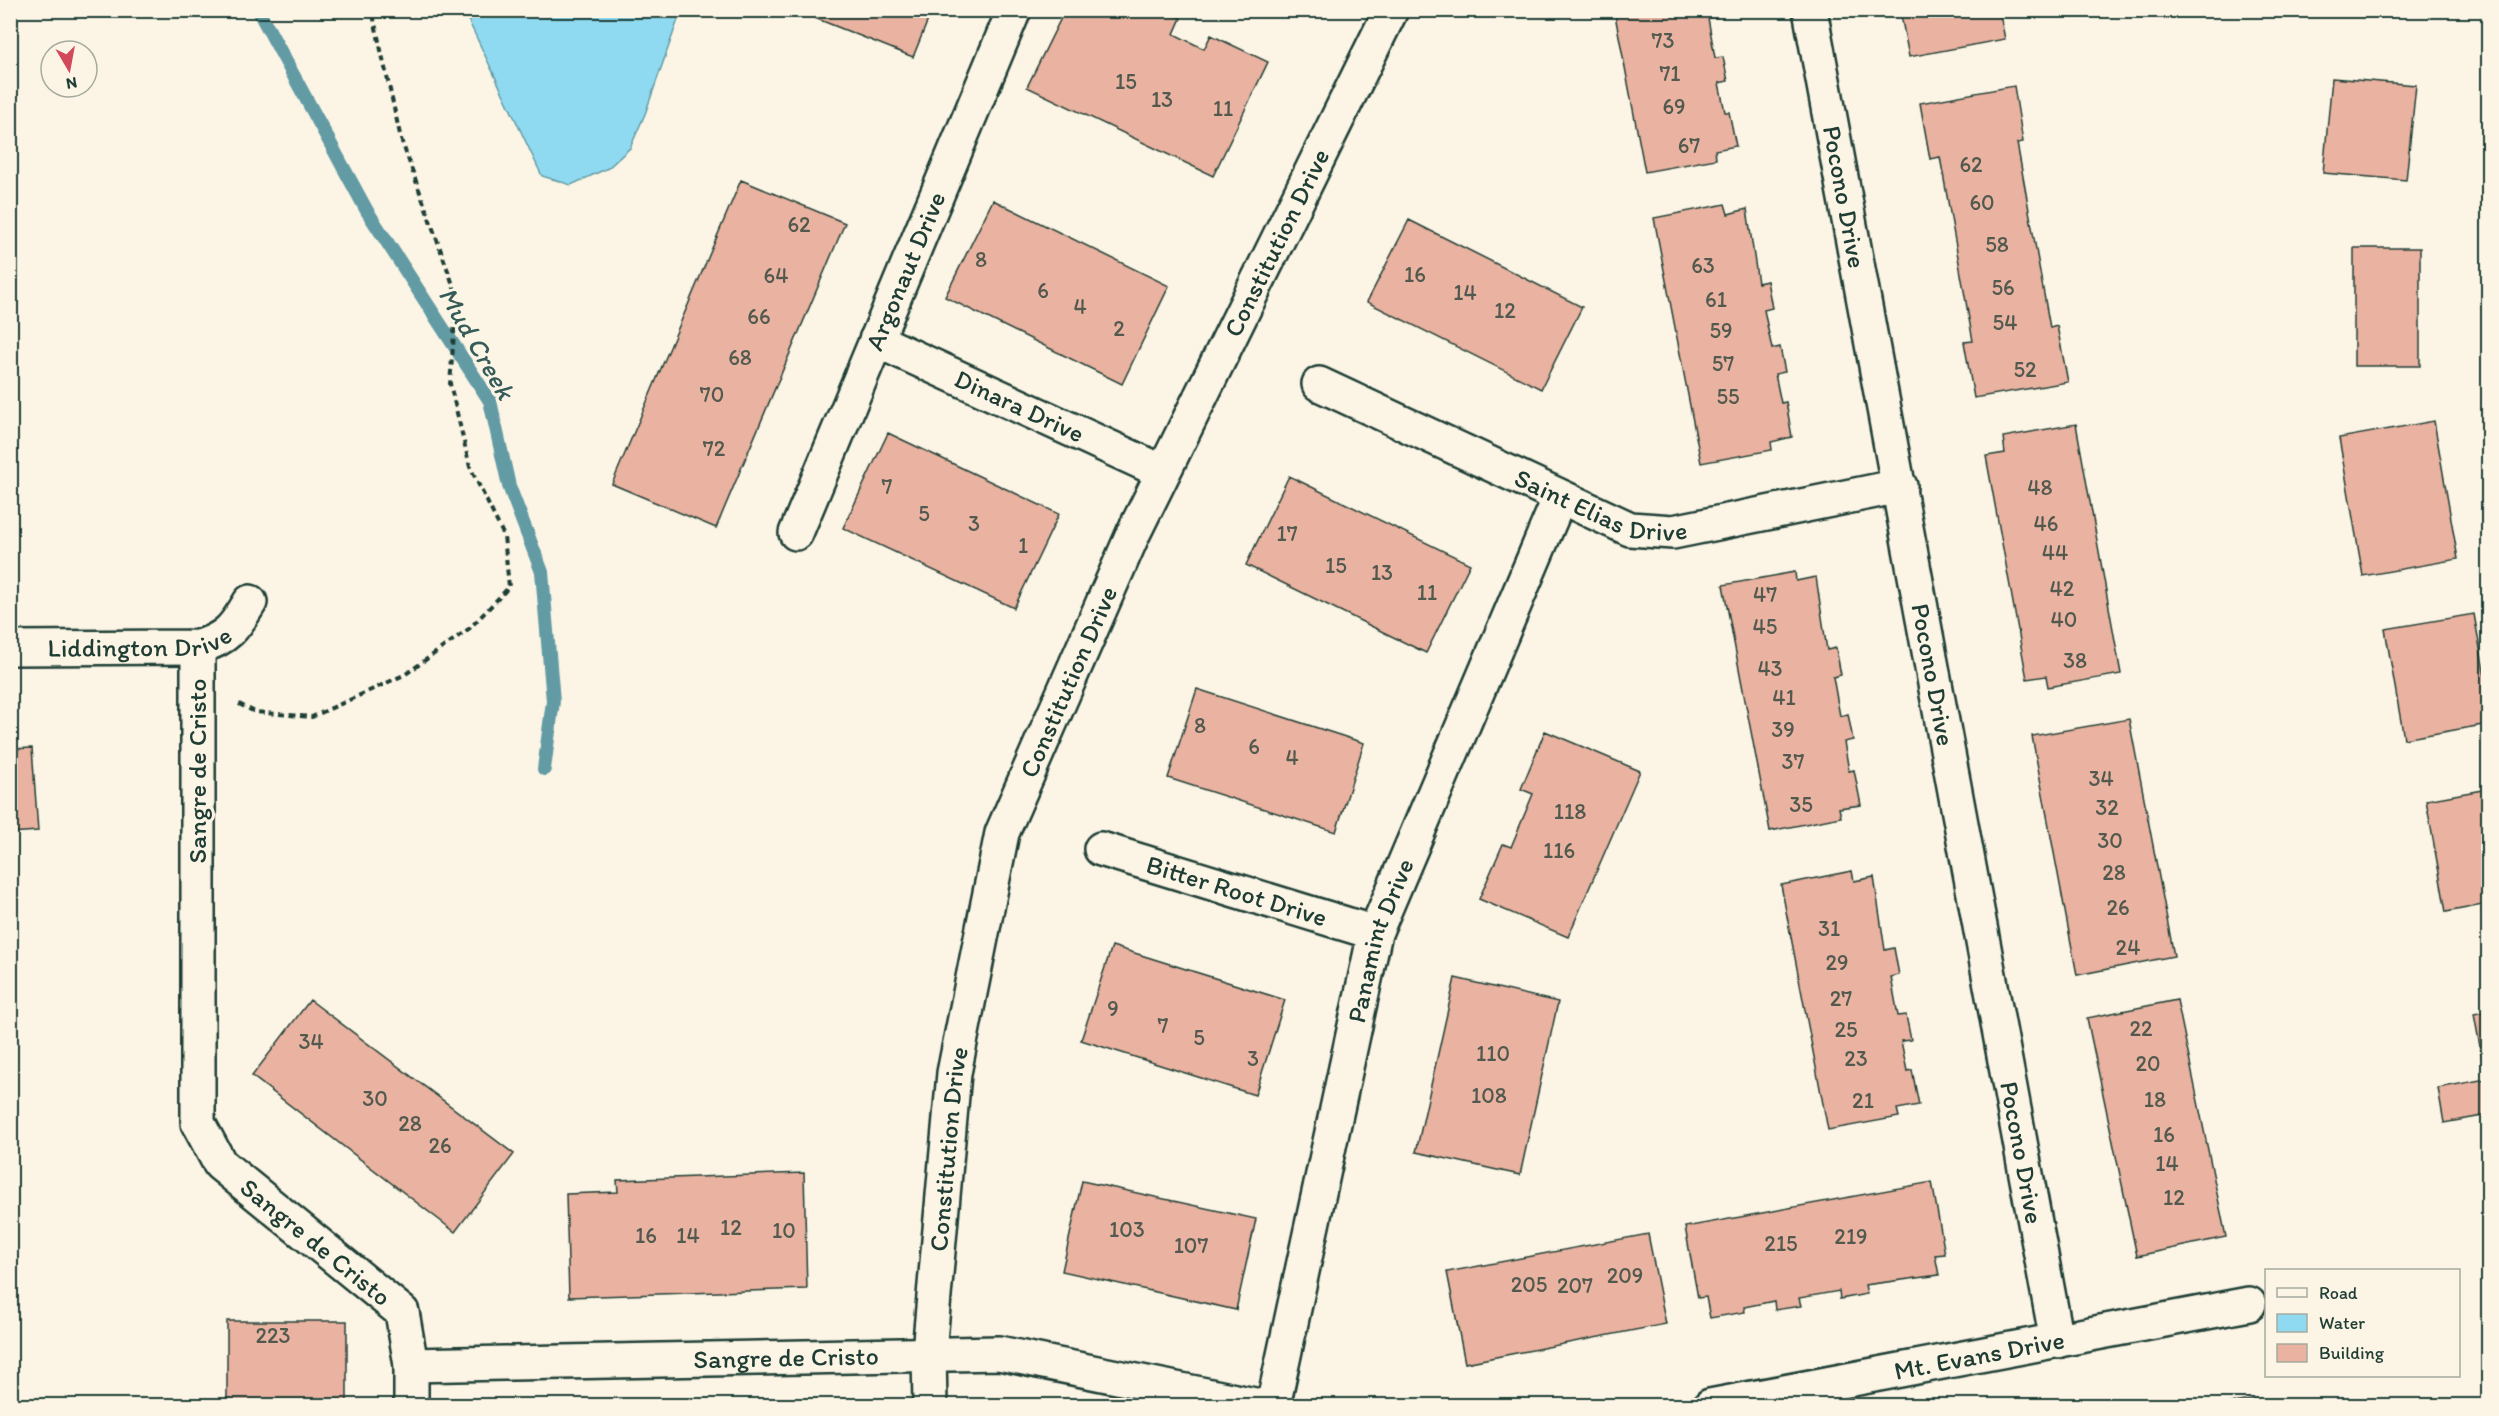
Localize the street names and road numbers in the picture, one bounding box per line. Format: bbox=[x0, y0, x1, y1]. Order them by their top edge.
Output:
street label: Pocono Drive bbox=[1816, 123, 1874, 271]
street label: Constitution Drive bbox=[1217, 143, 1336, 342]
street label: Argonaut Drive bbox=[858, 187, 953, 355]
street label: Dinara Drive bbox=[950, 362, 1089, 450]
street label: Saint Elias Drive bbox=[1509, 461, 1690, 548]
street label: Constitution Drive bbox=[1012, 581, 1124, 782]
street label: Pocono Drive bbox=[1904, 601, 1962, 749]
street label: Liddington Drive bbox=[47, 619, 238, 664]
street label: Sangre de Cristo bbox=[181, 678, 213, 864]
street label: Bitter Root Drive bbox=[1142, 848, 1331, 933]
street label: Panamint Drive bbox=[1340, 853, 1421, 1026]
street label: Constitution Drive bbox=[922, 1044, 975, 1253]
street label: Pocono Drive bbox=[1993, 1079, 2051, 1226]
street label: Sangre de Cristo bbox=[234, 1171, 398, 1313]
street label: Mt. Evans Drive bbox=[1891, 1323, 2067, 1387]
street label: Sangre de Cristo bbox=[693, 1339, 879, 1375]

